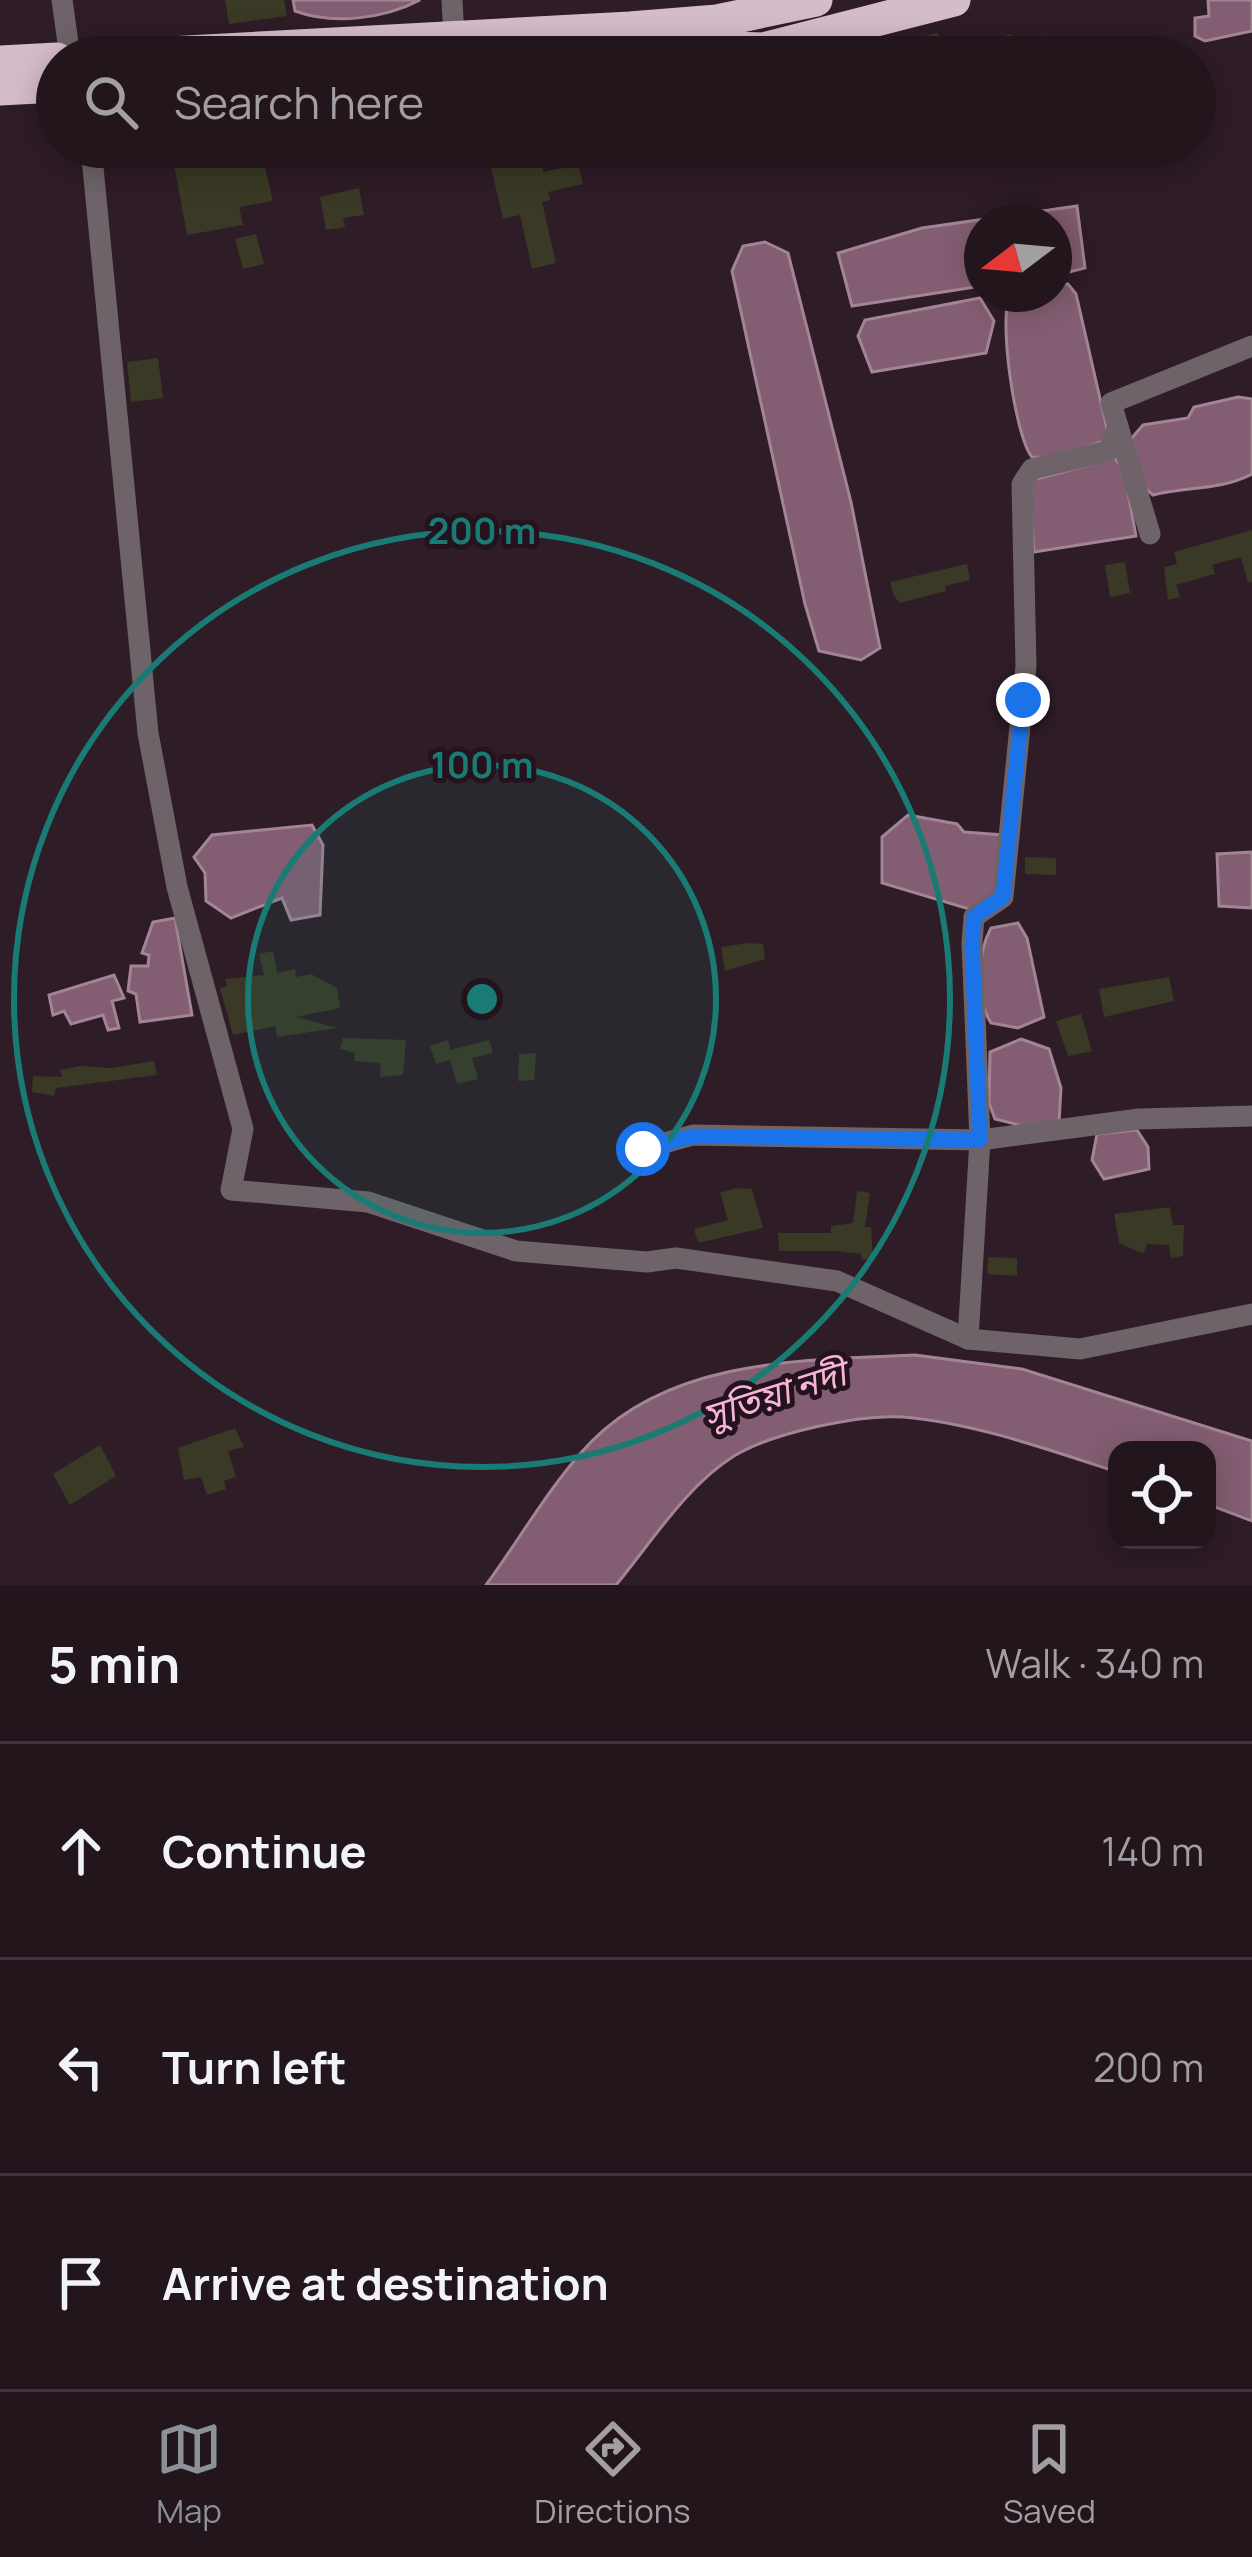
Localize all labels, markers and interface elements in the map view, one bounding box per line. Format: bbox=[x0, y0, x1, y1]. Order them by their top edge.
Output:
search box bbox=[36, 36, 1216, 168]
icon: search bbox=[78, 69, 144, 135]
text: Search here bbox=[174, 71, 424, 133]
north arrow bbox=[964, 204, 1072, 312]
text: 200 m bbox=[428, 506, 536, 555]
route end bbox=[996, 673, 1050, 727]
text: 100 m bbox=[431, 740, 533, 789]
centre of rings bbox=[461, 978, 503, 1020]
route start bbox=[616, 1122, 670, 1176]
water label: সুতিয়া নদী bbox=[696, 1346, 858, 1440]
map controls bbox=[1108, 1441, 1216, 1549]
button: locate bbox=[1108, 1441, 1216, 1549]
text: 5 min bbox=[48, 1629, 180, 1698]
text: Walk · 340 m bbox=[986, 1636, 1204, 1690]
icon: ahead bbox=[48, 1818, 114, 1884]
text: Continue bbox=[162, 1820, 367, 1882]
text: 140 m bbox=[1101, 1824, 1204, 1878]
icon: left bbox=[48, 2034, 114, 2100]
text: Turn left bbox=[162, 2036, 347, 2098]
text: 200 m bbox=[1093, 2040, 1204, 2094]
icon: arrive bbox=[48, 2250, 114, 2316]
text: Arrive at destination bbox=[162, 2252, 609, 2314]
tab: Map bbox=[156, 2416, 222, 2533]
tab: Directions bbox=[534, 2416, 691, 2533]
tab: Saved bbox=[1003, 2416, 1096, 2533]

